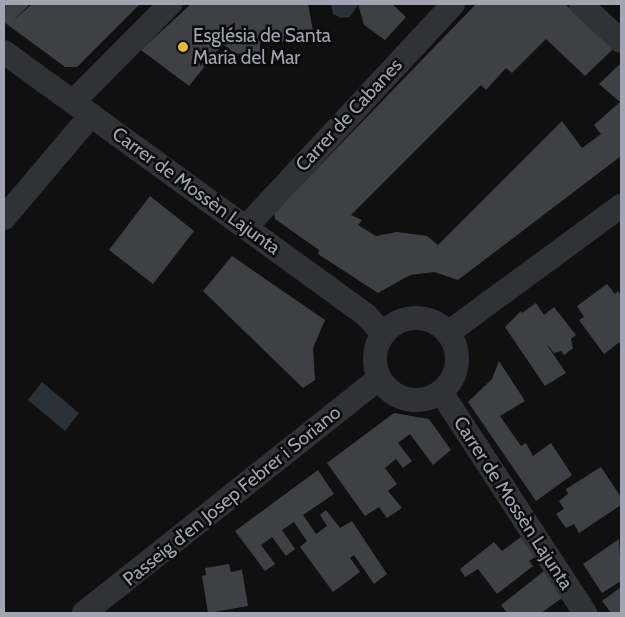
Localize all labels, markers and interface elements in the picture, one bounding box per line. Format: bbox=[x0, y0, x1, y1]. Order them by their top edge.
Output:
place label: Església de Santa Maria del Mar bbox=[193, 25, 331, 69]
marker: Església de Santa Maria del Mar bbox=[177, 41, 189, 53]
street label: Carrer de Cabanes bbox=[291, 54, 407, 176]
street label: Carrer de Mossèn Lajunta bbox=[108, 122, 284, 260]
street label: Passeig d'en Josep Febrer i Soriano bbox=[118, 401, 346, 591]
street label: Carrer de Mossèn Lajunta bbox=[448, 412, 578, 594]

